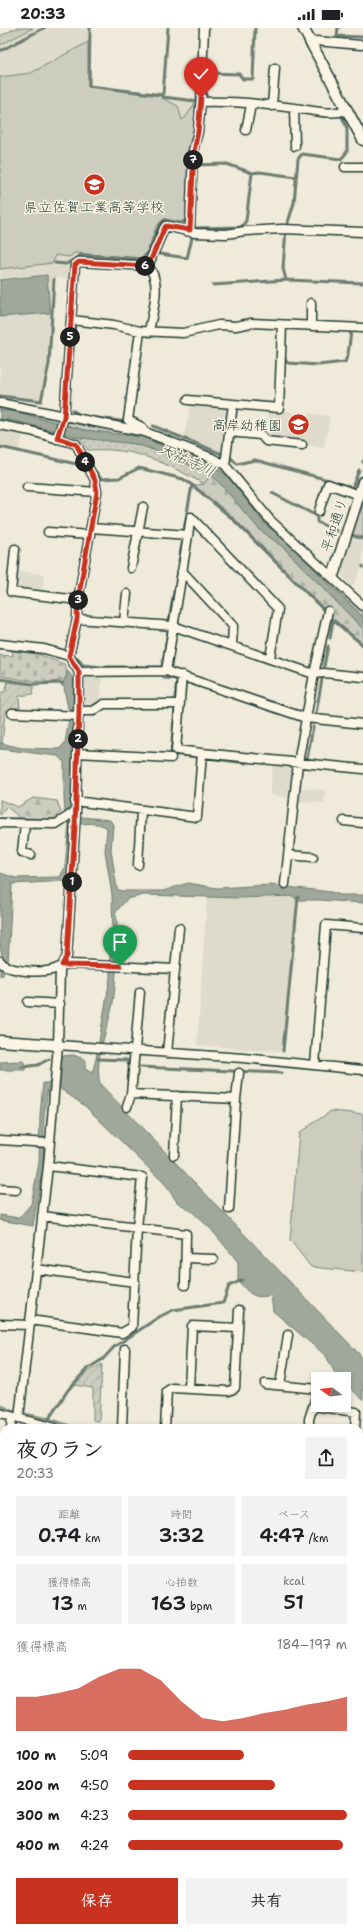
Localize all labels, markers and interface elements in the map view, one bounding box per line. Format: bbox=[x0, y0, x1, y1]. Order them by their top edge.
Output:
text: 20:33 bbox=[20, 4, 66, 24]
pin bbox=[184, 57, 218, 98]
icon: check bbox=[190, 63, 212, 85]
pin: 7 bbox=[183, 150, 203, 170]
text: 7 bbox=[189, 152, 197, 167]
school or university icon: 県立佐賀工業高等学校 bbox=[81, 172, 107, 198]
place label: 県立佐賀工業高等学校 bbox=[24, 198, 164, 216]
pin: 6 bbox=[135, 256, 155, 276]
text: 6 bbox=[141, 258, 149, 273]
pin: 5 bbox=[60, 327, 80, 347]
text: 5 bbox=[67, 329, 73, 344]
school or university icon: 高岸幼稚園 bbox=[285, 412, 311, 438]
place label: 高岸幼稚園 bbox=[212, 416, 282, 434]
water label: 天祐寺川 bbox=[156, 438, 218, 482]
pin: 4 bbox=[75, 452, 95, 472]
text: 4 bbox=[81, 454, 89, 469]
street label: 平和通り bbox=[317, 496, 351, 554]
pin: 3 bbox=[68, 590, 88, 610]
text: 3 bbox=[74, 592, 82, 607]
pin: 2 bbox=[68, 729, 88, 749]
text: 2 bbox=[74, 731, 82, 746]
pin: 1 bbox=[62, 872, 82, 892]
text: 1 bbox=[69, 874, 75, 889]
pin bbox=[103, 925, 137, 966]
icon: arrive bbox=[109, 931, 131, 953]
north arrow bbox=[311, 1372, 351, 1412]
map controls bbox=[311, 1372, 351, 1412]
text: 夜のラン bbox=[16, 1435, 104, 1464]
button: share bbox=[305, 1437, 347, 1479]
text: 20:33 bbox=[16, 1465, 54, 1482]
text: 距離 bbox=[58, 1507, 80, 1522]
text: 時間 bbox=[170, 1507, 192, 1522]
text: ペース bbox=[278, 1507, 310, 1522]
text: 0.74 bbox=[38, 1522, 81, 1548]
text: 3:32 bbox=[159, 1522, 204, 1548]
text: 4:47 bbox=[259, 1522, 305, 1548]
text: km bbox=[81, 1531, 101, 1546]
text: /km bbox=[305, 1531, 328, 1546]
text: kcal bbox=[283, 1574, 305, 1589]
text: 獲得標高 bbox=[47, 1575, 91, 1590]
text: 心拍数 bbox=[165, 1575, 198, 1590]
text: 51 bbox=[284, 1589, 304, 1615]
text: 13 bbox=[51, 1590, 74, 1616]
text: 163 bbox=[151, 1590, 186, 1616]
text: m bbox=[74, 1599, 87, 1614]
text: bpm bbox=[186, 1599, 212, 1614]
text: 184–197 m bbox=[277, 1636, 347, 1653]
text: 獲得標高 bbox=[16, 1638, 68, 1655]
text: 100 m bbox=[16, 1747, 56, 1764]
text: 5:09 bbox=[80, 1747, 108, 1764]
text: 200 m bbox=[16, 1777, 59, 1794]
text: 4:50 bbox=[80, 1777, 109, 1794]
text: 300 m bbox=[16, 1807, 60, 1824]
text: 4:23 bbox=[80, 1807, 109, 1824]
text: 400 m bbox=[16, 1837, 60, 1854]
text: 4:24 bbox=[80, 1837, 109, 1854]
button: 保存 bbox=[16, 1878, 178, 1924]
button: 共有 bbox=[186, 1878, 347, 1924]

